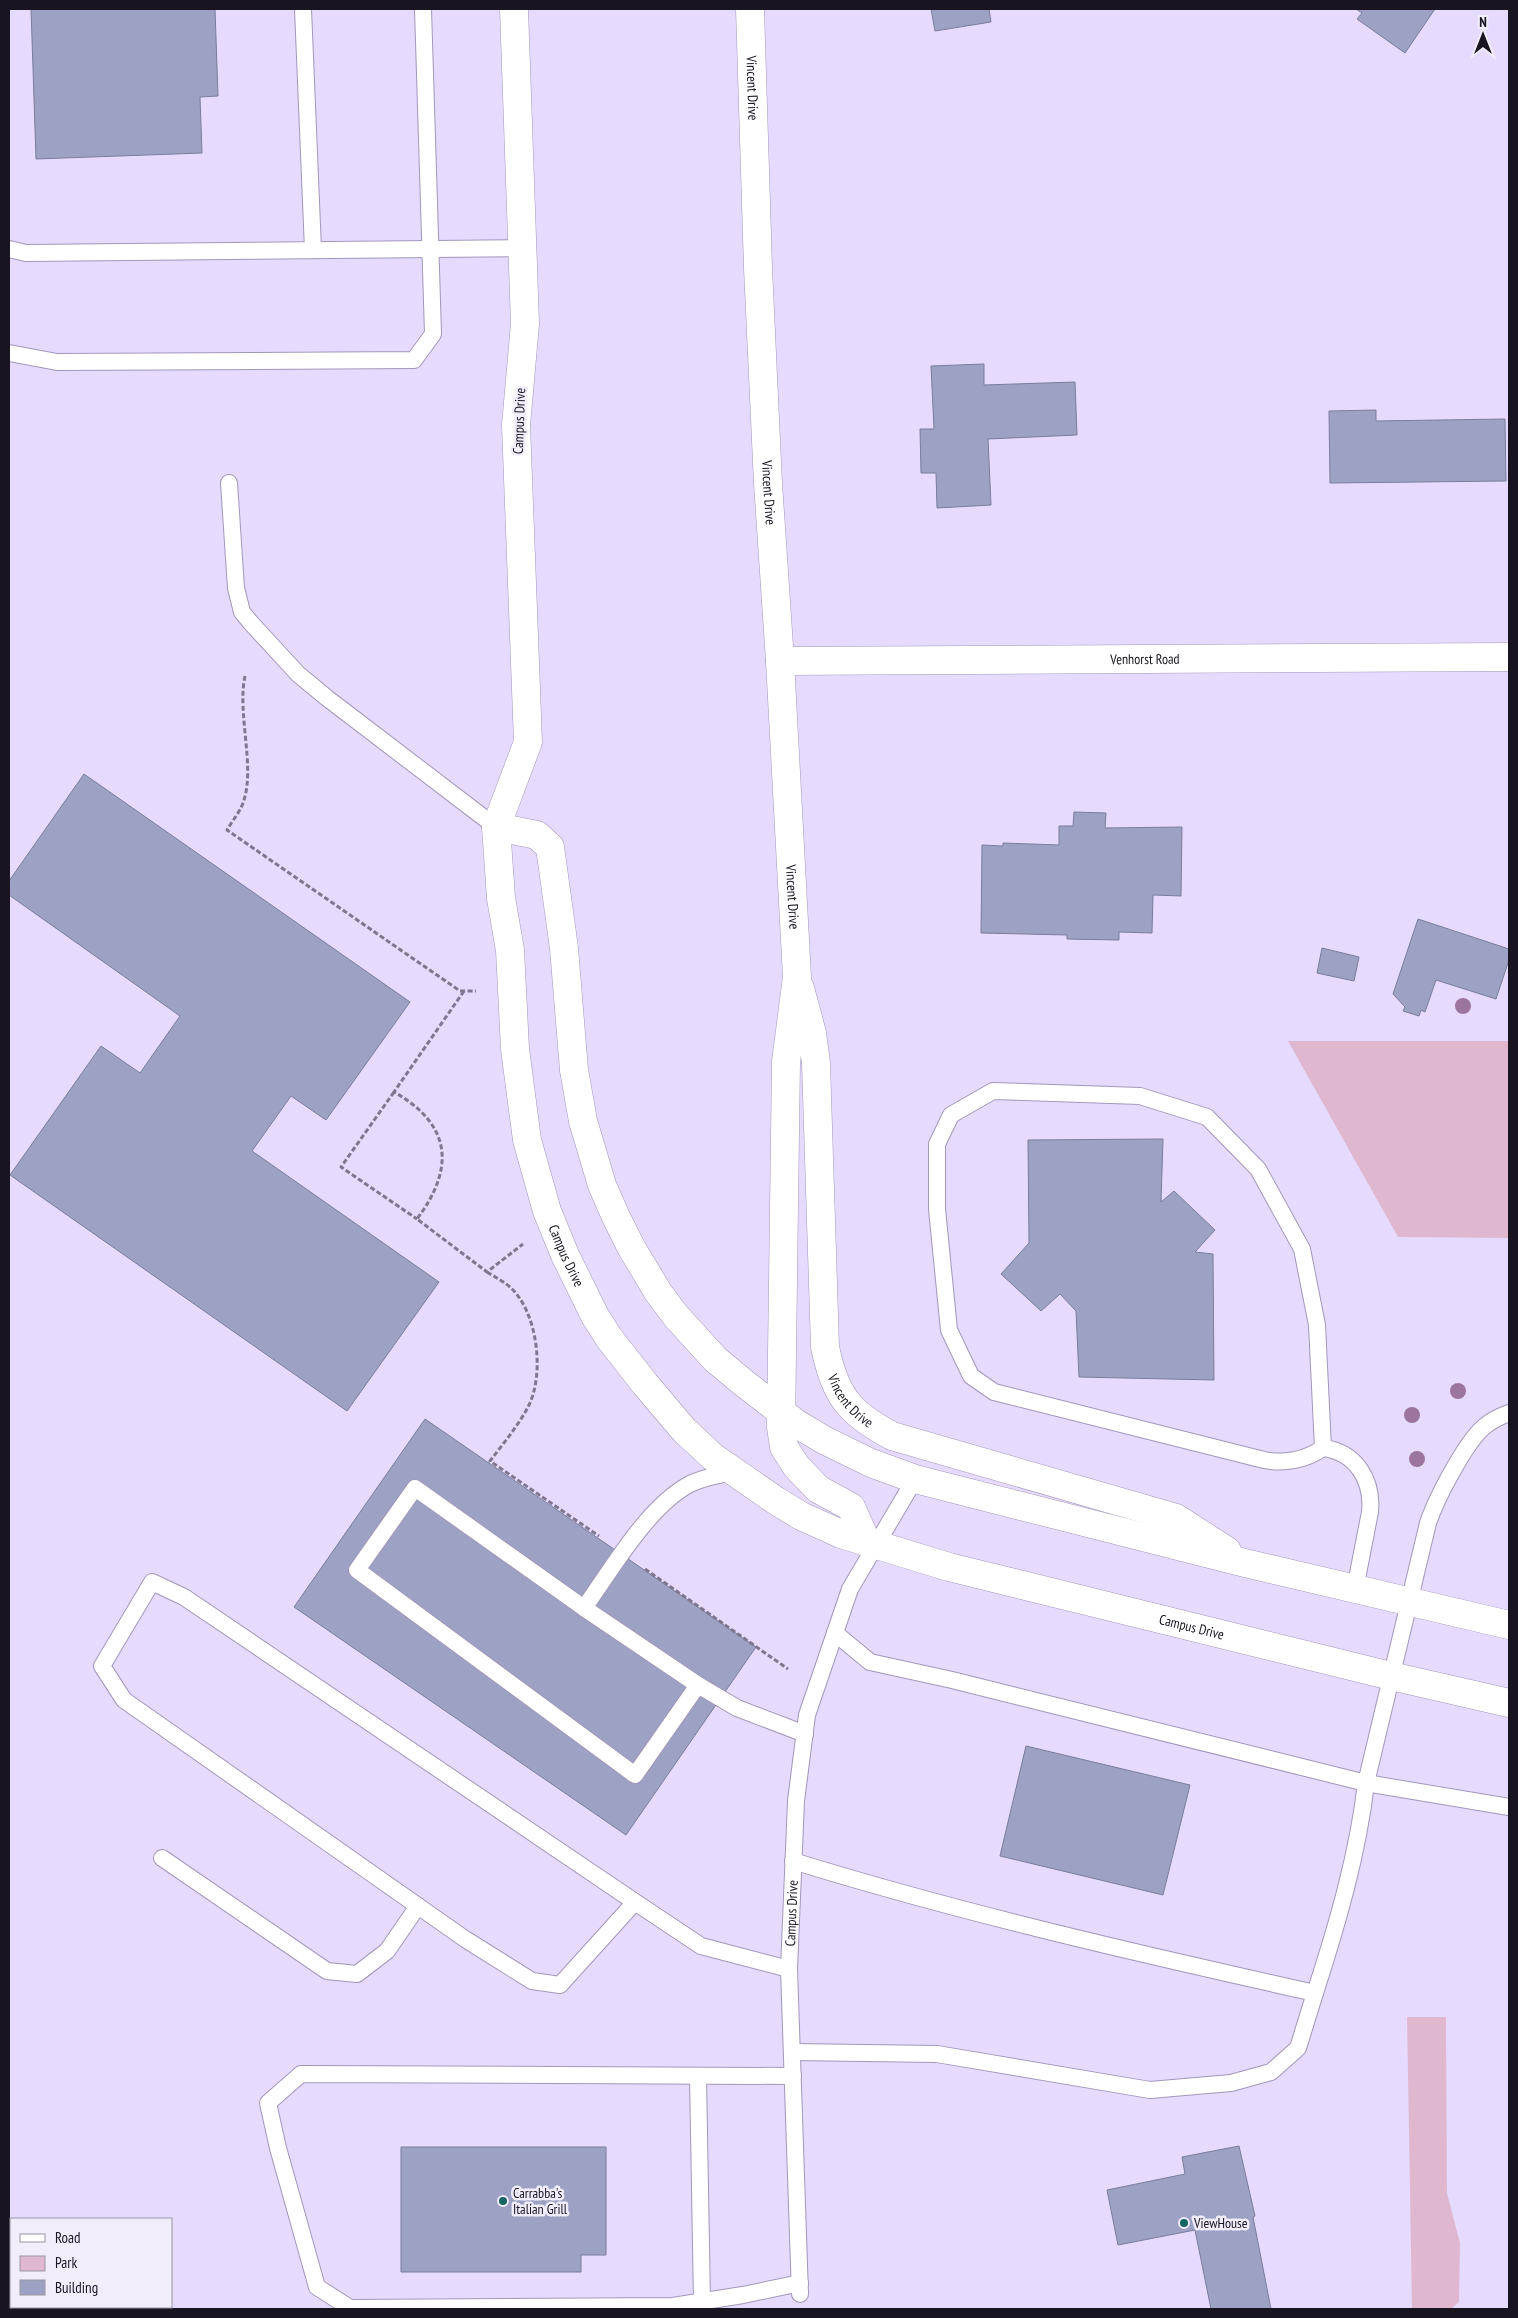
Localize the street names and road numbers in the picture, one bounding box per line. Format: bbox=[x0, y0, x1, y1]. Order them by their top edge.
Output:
street label: Vincent Drive bbox=[742, 54, 762, 121]
street label: Campus Drive bbox=[509, 387, 529, 454]
street label: Vincent Drive bbox=[758, 459, 780, 526]
street label: Venhorst Road bbox=[1109, 650, 1180, 668]
street label: Vincent Drive bbox=[782, 863, 803, 930]
street label: Campus Drive bbox=[545, 1222, 588, 1290]
street label: Vincent Drive bbox=[824, 1371, 877, 1432]
street label: Campus Drive bbox=[1157, 1610, 1226, 1644]
street label: Campus Drive bbox=[781, 1880, 802, 1947]

